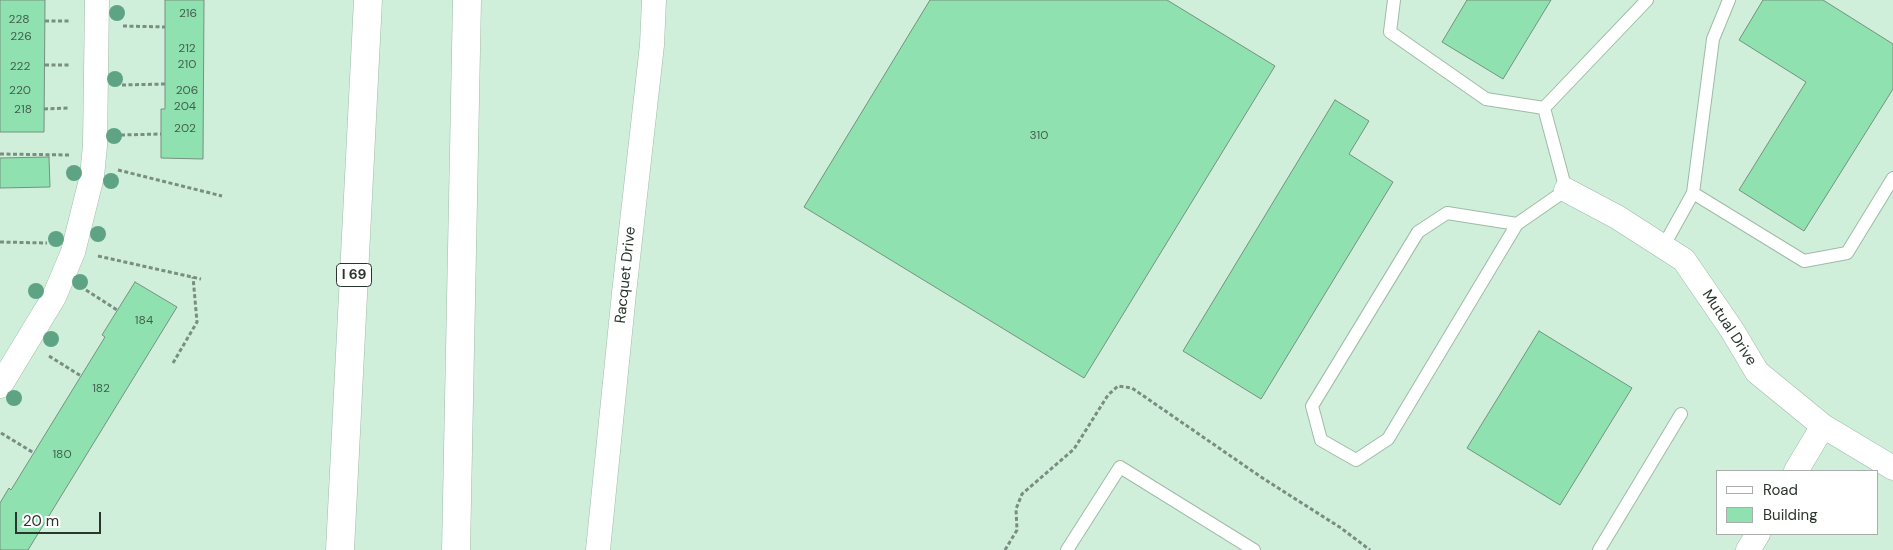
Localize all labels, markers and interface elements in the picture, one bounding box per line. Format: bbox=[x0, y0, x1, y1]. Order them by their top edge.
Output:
house number: 216 bbox=[179, 7, 197, 21]
house number: 228 bbox=[9, 13, 29, 27]
house number: 226 bbox=[10, 30, 32, 44]
house number: 212 bbox=[178, 42, 196, 56]
house number: 210 bbox=[178, 58, 196, 72]
house number: 222 bbox=[10, 60, 30, 74]
house number: 220 bbox=[9, 84, 31, 98]
house number: 206 bbox=[176, 84, 198, 98]
house number: 204 bbox=[174, 100, 196, 114]
house number: 218 bbox=[14, 103, 32, 117]
house number: 202 bbox=[174, 122, 196, 136]
house number: 310 bbox=[1030, 129, 1048, 143]
street label: Racquet Drive bbox=[612, 226, 640, 324]
road number: I 69 bbox=[336, 264, 372, 286]
street label: Mutual Drive bbox=[1698, 287, 1760, 369]
house number: 184 bbox=[135, 314, 153, 328]
house number: 182 bbox=[92, 382, 110, 396]
house number: 180 bbox=[52, 448, 72, 462]
legend bbox=[1716, 470, 1878, 535]
text: Road bbox=[1763, 480, 1798, 500]
scale bar bbox=[18, 502, 104, 534]
text: Building bbox=[1763, 505, 1818, 525]
text: 20 m bbox=[23, 511, 59, 531]

